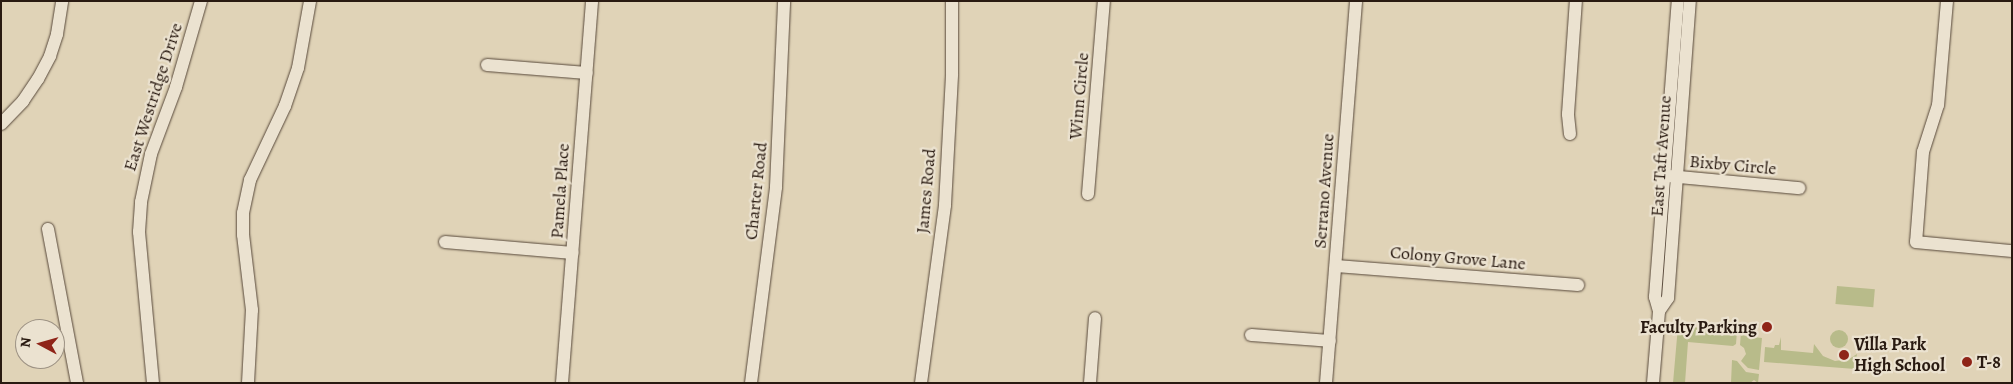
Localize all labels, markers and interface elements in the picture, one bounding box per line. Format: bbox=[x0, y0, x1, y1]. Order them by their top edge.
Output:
street label: East Westridge Drive bbox=[119, 20, 187, 174]
street label: Winn Circle bbox=[1064, 52, 1094, 140]
street label: East Taft Avenue bbox=[1646, 95, 1676, 217]
street label: Serrano Avenue bbox=[1309, 133, 1339, 249]
street label: Charter Road bbox=[740, 141, 772, 241]
street label: Pamela Place bbox=[546, 143, 574, 239]
street label: James Road bbox=[912, 148, 940, 234]
street label: Bixby Circle bbox=[1689, 150, 1777, 180]
street label: Colony Grove Lane bbox=[1389, 241, 1527, 275]
place label: Faculty Parking bbox=[1640, 316, 1757, 338]
north arrow bbox=[15, 319, 65, 369]
marker: Faculty Parking bbox=[1761, 321, 1773, 333]
place label: Villa Park High School bbox=[1854, 334, 1945, 376]
text: N bbox=[16, 336, 36, 349]
marker: Villa Park High School bbox=[1838, 349, 1850, 361]
place label: T-8 bbox=[1977, 351, 2001, 373]
marker: T-8 bbox=[1961, 356, 1973, 368]

